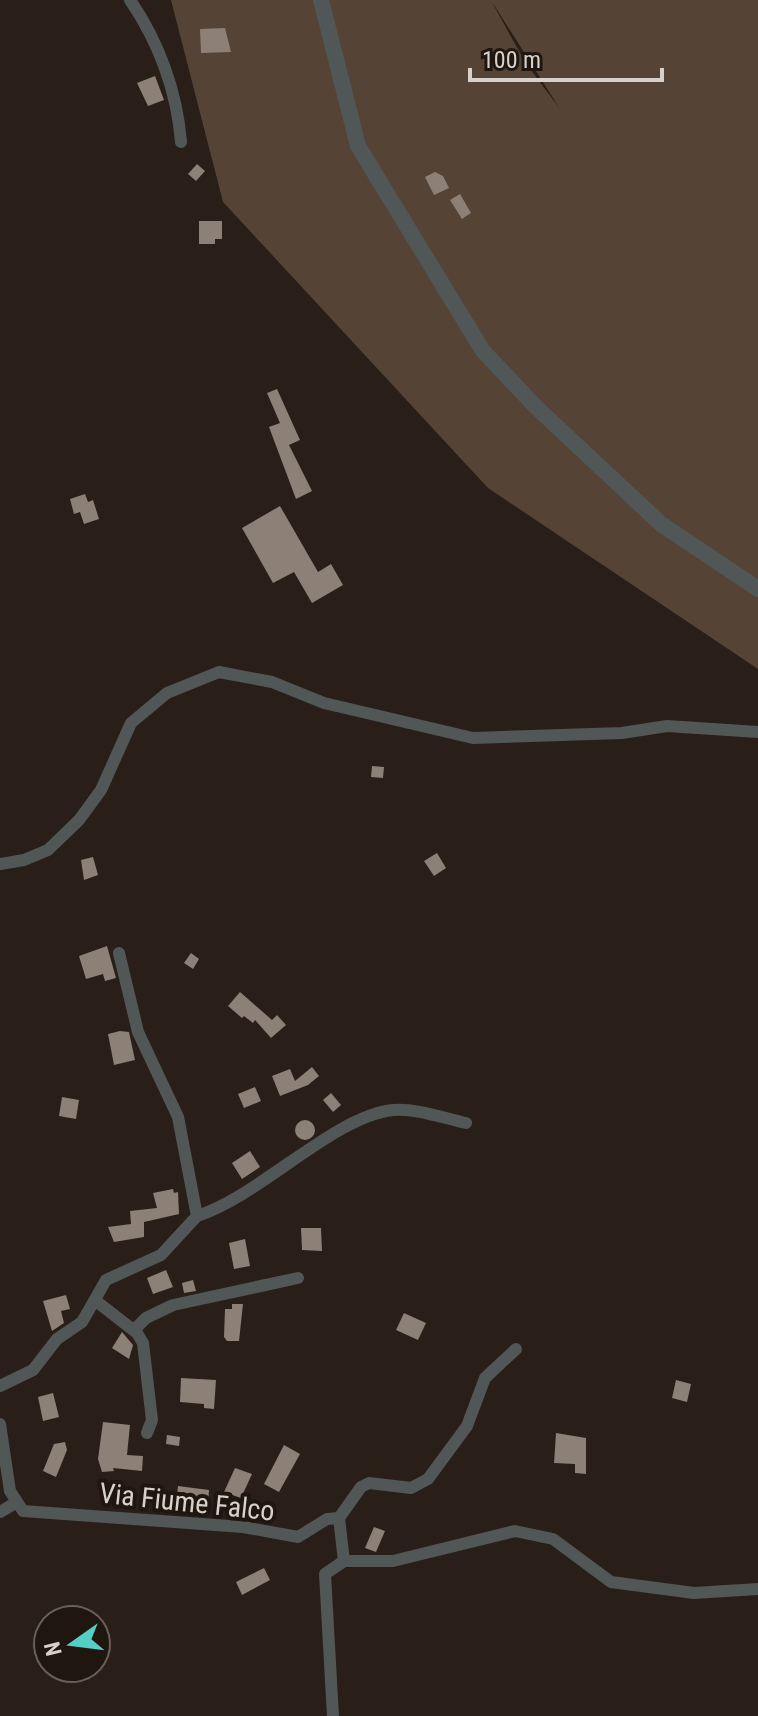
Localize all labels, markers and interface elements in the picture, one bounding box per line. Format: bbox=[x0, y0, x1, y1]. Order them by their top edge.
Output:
scale bar bbox=[470, 32, 662, 82]
text: 100 m bbox=[482, 46, 541, 74]
street label: Via Fiume Falco bbox=[98, 1476, 276, 1528]
north arrow bbox=[32, 1604, 112, 1684]
text: N bbox=[39, 1639, 67, 1658]

